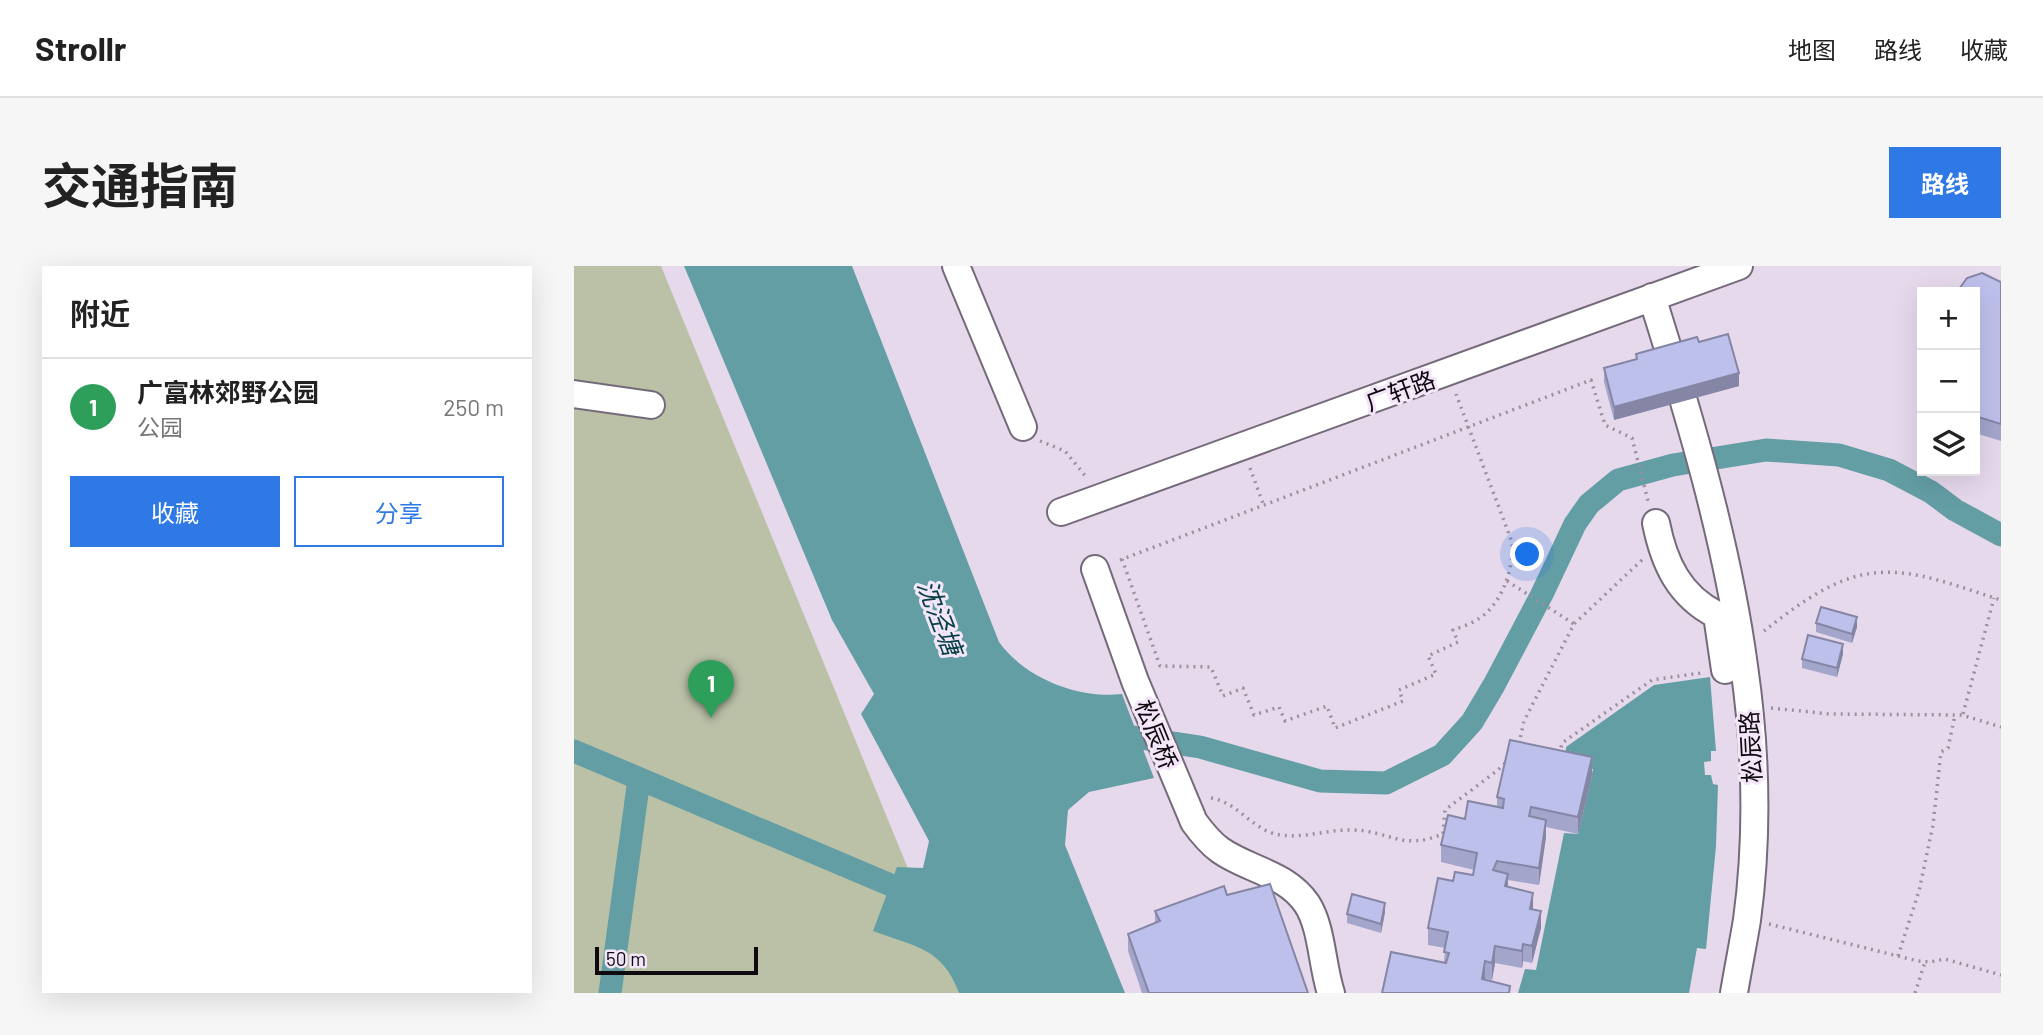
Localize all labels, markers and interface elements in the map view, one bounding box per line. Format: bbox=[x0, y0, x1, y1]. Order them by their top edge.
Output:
text: Strollr bbox=[35, 28, 127, 68]
text: 地图 bbox=[1788, 35, 1836, 64]
text: 路线 bbox=[1874, 35, 1922, 64]
text: 收藏 bbox=[1960, 35, 2008, 64]
button: 路线 bbox=[1889, 147, 2001, 218]
text: 交通指南 bbox=[42, 155, 238, 214]
map controls bbox=[1917, 287, 1980, 476]
button: + bbox=[1917, 287, 1980, 350]
text: 附近 bbox=[70, 295, 130, 331]
button: − bbox=[1917, 350, 1980, 413]
street label: 广轩路 bbox=[1361, 364, 1439, 416]
text: 广富林郊野公园 bbox=[137, 376, 319, 407]
text: 1 bbox=[89, 393, 97, 421]
text: 250 m bbox=[443, 393, 504, 421]
text: 公园 bbox=[137, 413, 183, 441]
button: layers bbox=[1917, 413, 1980, 476]
button: 收藏 bbox=[70, 476, 280, 547]
button: 分享 bbox=[294, 476, 504, 547]
your location bbox=[1510, 537, 1544, 571]
water label: 沈泾塘 bbox=[913, 575, 971, 663]
pin: 1 bbox=[688, 660, 734, 718]
street label: 松辰桥 bbox=[1130, 695, 1184, 773]
street label: 松辰路 bbox=[1734, 710, 1766, 784]
scale bar bbox=[595, 944, 758, 976]
text: 50 m bbox=[606, 947, 646, 970]

